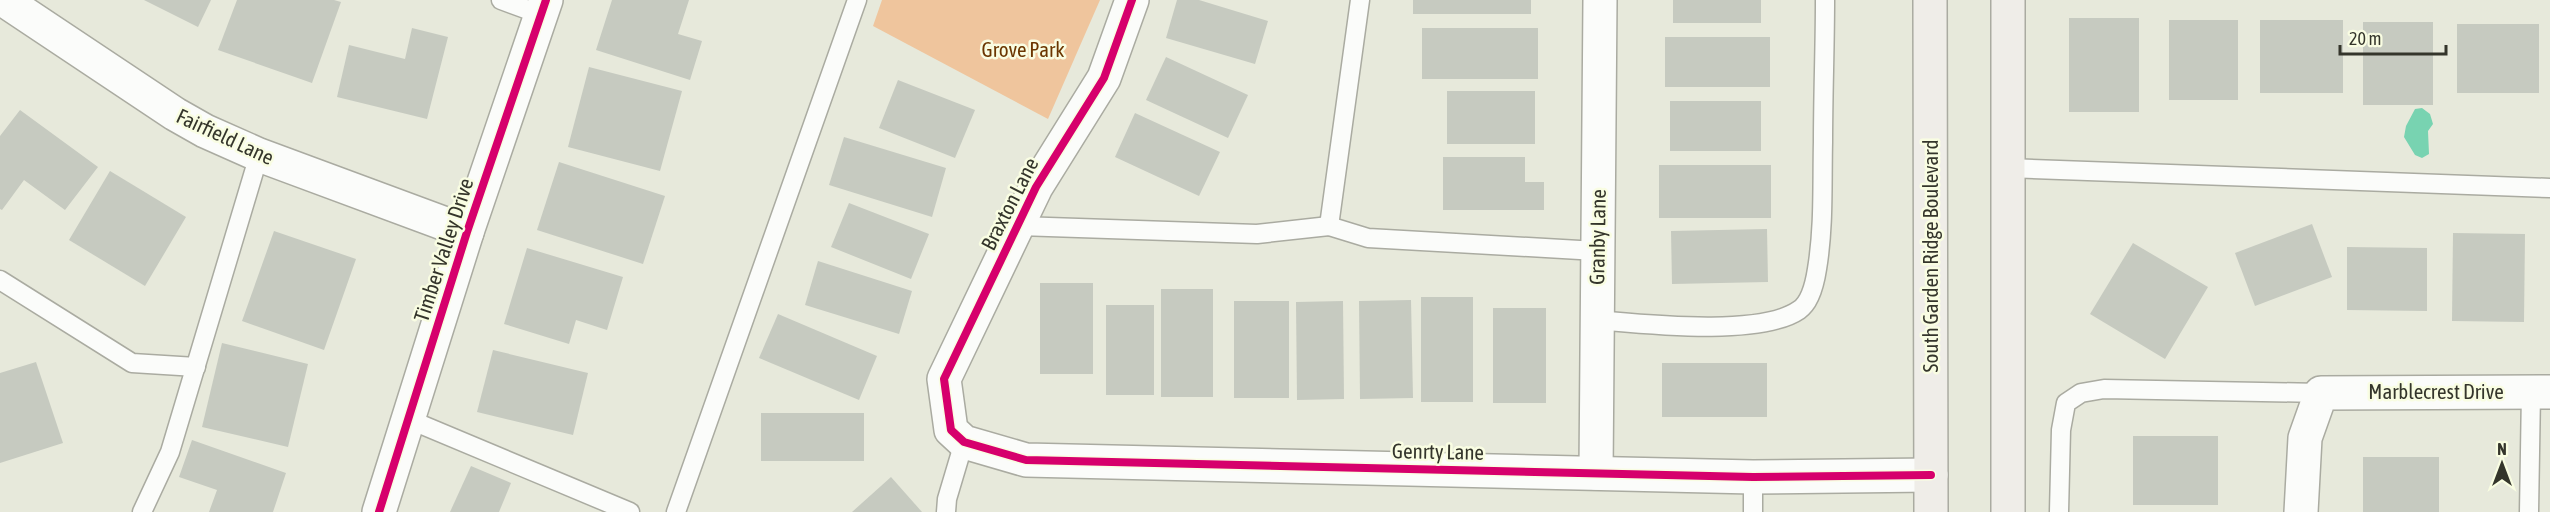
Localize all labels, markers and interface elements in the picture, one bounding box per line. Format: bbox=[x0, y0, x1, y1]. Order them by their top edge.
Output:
scale bar bbox=[2340, 18, 2446, 56]
text: 20 m bbox=[2349, 28, 2381, 49]
park label: Grove Park bbox=[982, 37, 1064, 61]
street label: Fairfield Lane bbox=[173, 103, 278, 169]
street label: South Garden Ridge Boulevard bbox=[1918, 140, 1942, 372]
street label: Braxton Lane bbox=[976, 153, 1043, 254]
street label: Timber Valley Drive bbox=[409, 175, 478, 324]
street label: Granby Lane bbox=[1584, 189, 1610, 285]
street label: Marblecrest Drive bbox=[2368, 379, 2504, 403]
north arrow bbox=[2472, 434, 2532, 494]
street label: Genrty Lane bbox=[1392, 438, 1484, 464]
text: N bbox=[2497, 440, 2507, 458]

